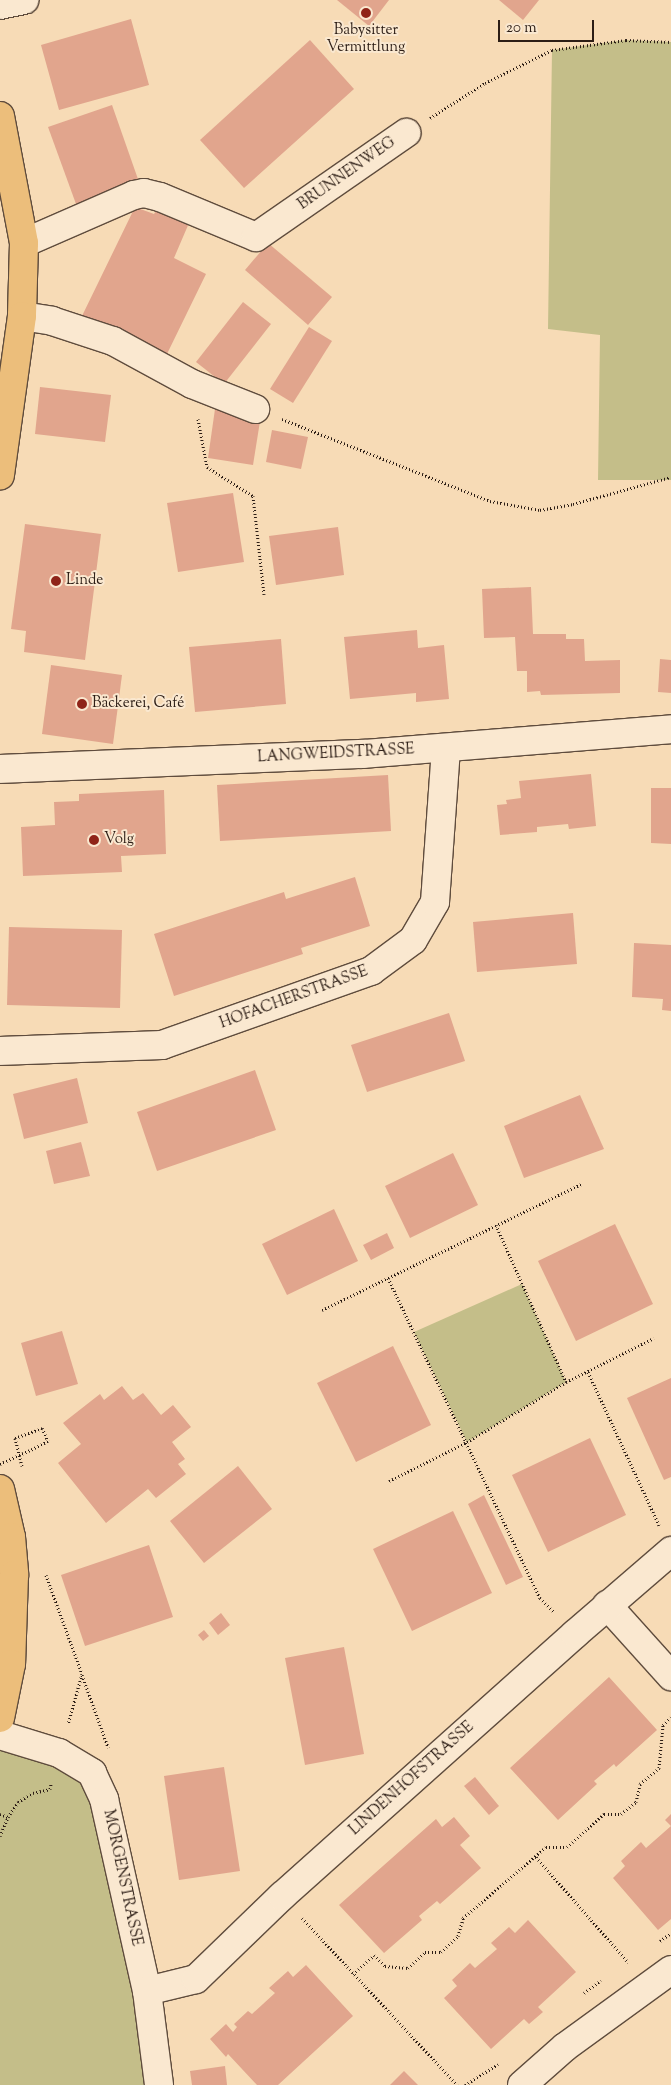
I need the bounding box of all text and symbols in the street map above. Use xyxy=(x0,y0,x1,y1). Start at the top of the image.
marker: Babysitter Vermittlung xyxy=(360,7,372,19)
scale bar xyxy=(501,10,597,42)
text: 20 m xyxy=(506,18,537,39)
place label: Babysitter Vermittlung xyxy=(327,21,405,56)
street label: BRUNNENWEG xyxy=(295,134,399,214)
place label: Linde xyxy=(66,572,103,590)
marker: Linde xyxy=(50,575,62,587)
place label: Bäckerei, Café xyxy=(92,695,184,713)
marker: Bäckerei, Café xyxy=(76,698,88,710)
street label: LANGWEIDSTRASSE xyxy=(257,741,415,767)
place label: Volg xyxy=(104,831,134,849)
marker: Volg xyxy=(88,834,100,846)
street label: HOFACHERSTRASSE xyxy=(218,963,370,1033)
street label: LINDENHOFSTRASSE xyxy=(346,1718,478,1840)
street label: MORGENSTRASSE xyxy=(99,1808,145,1948)

